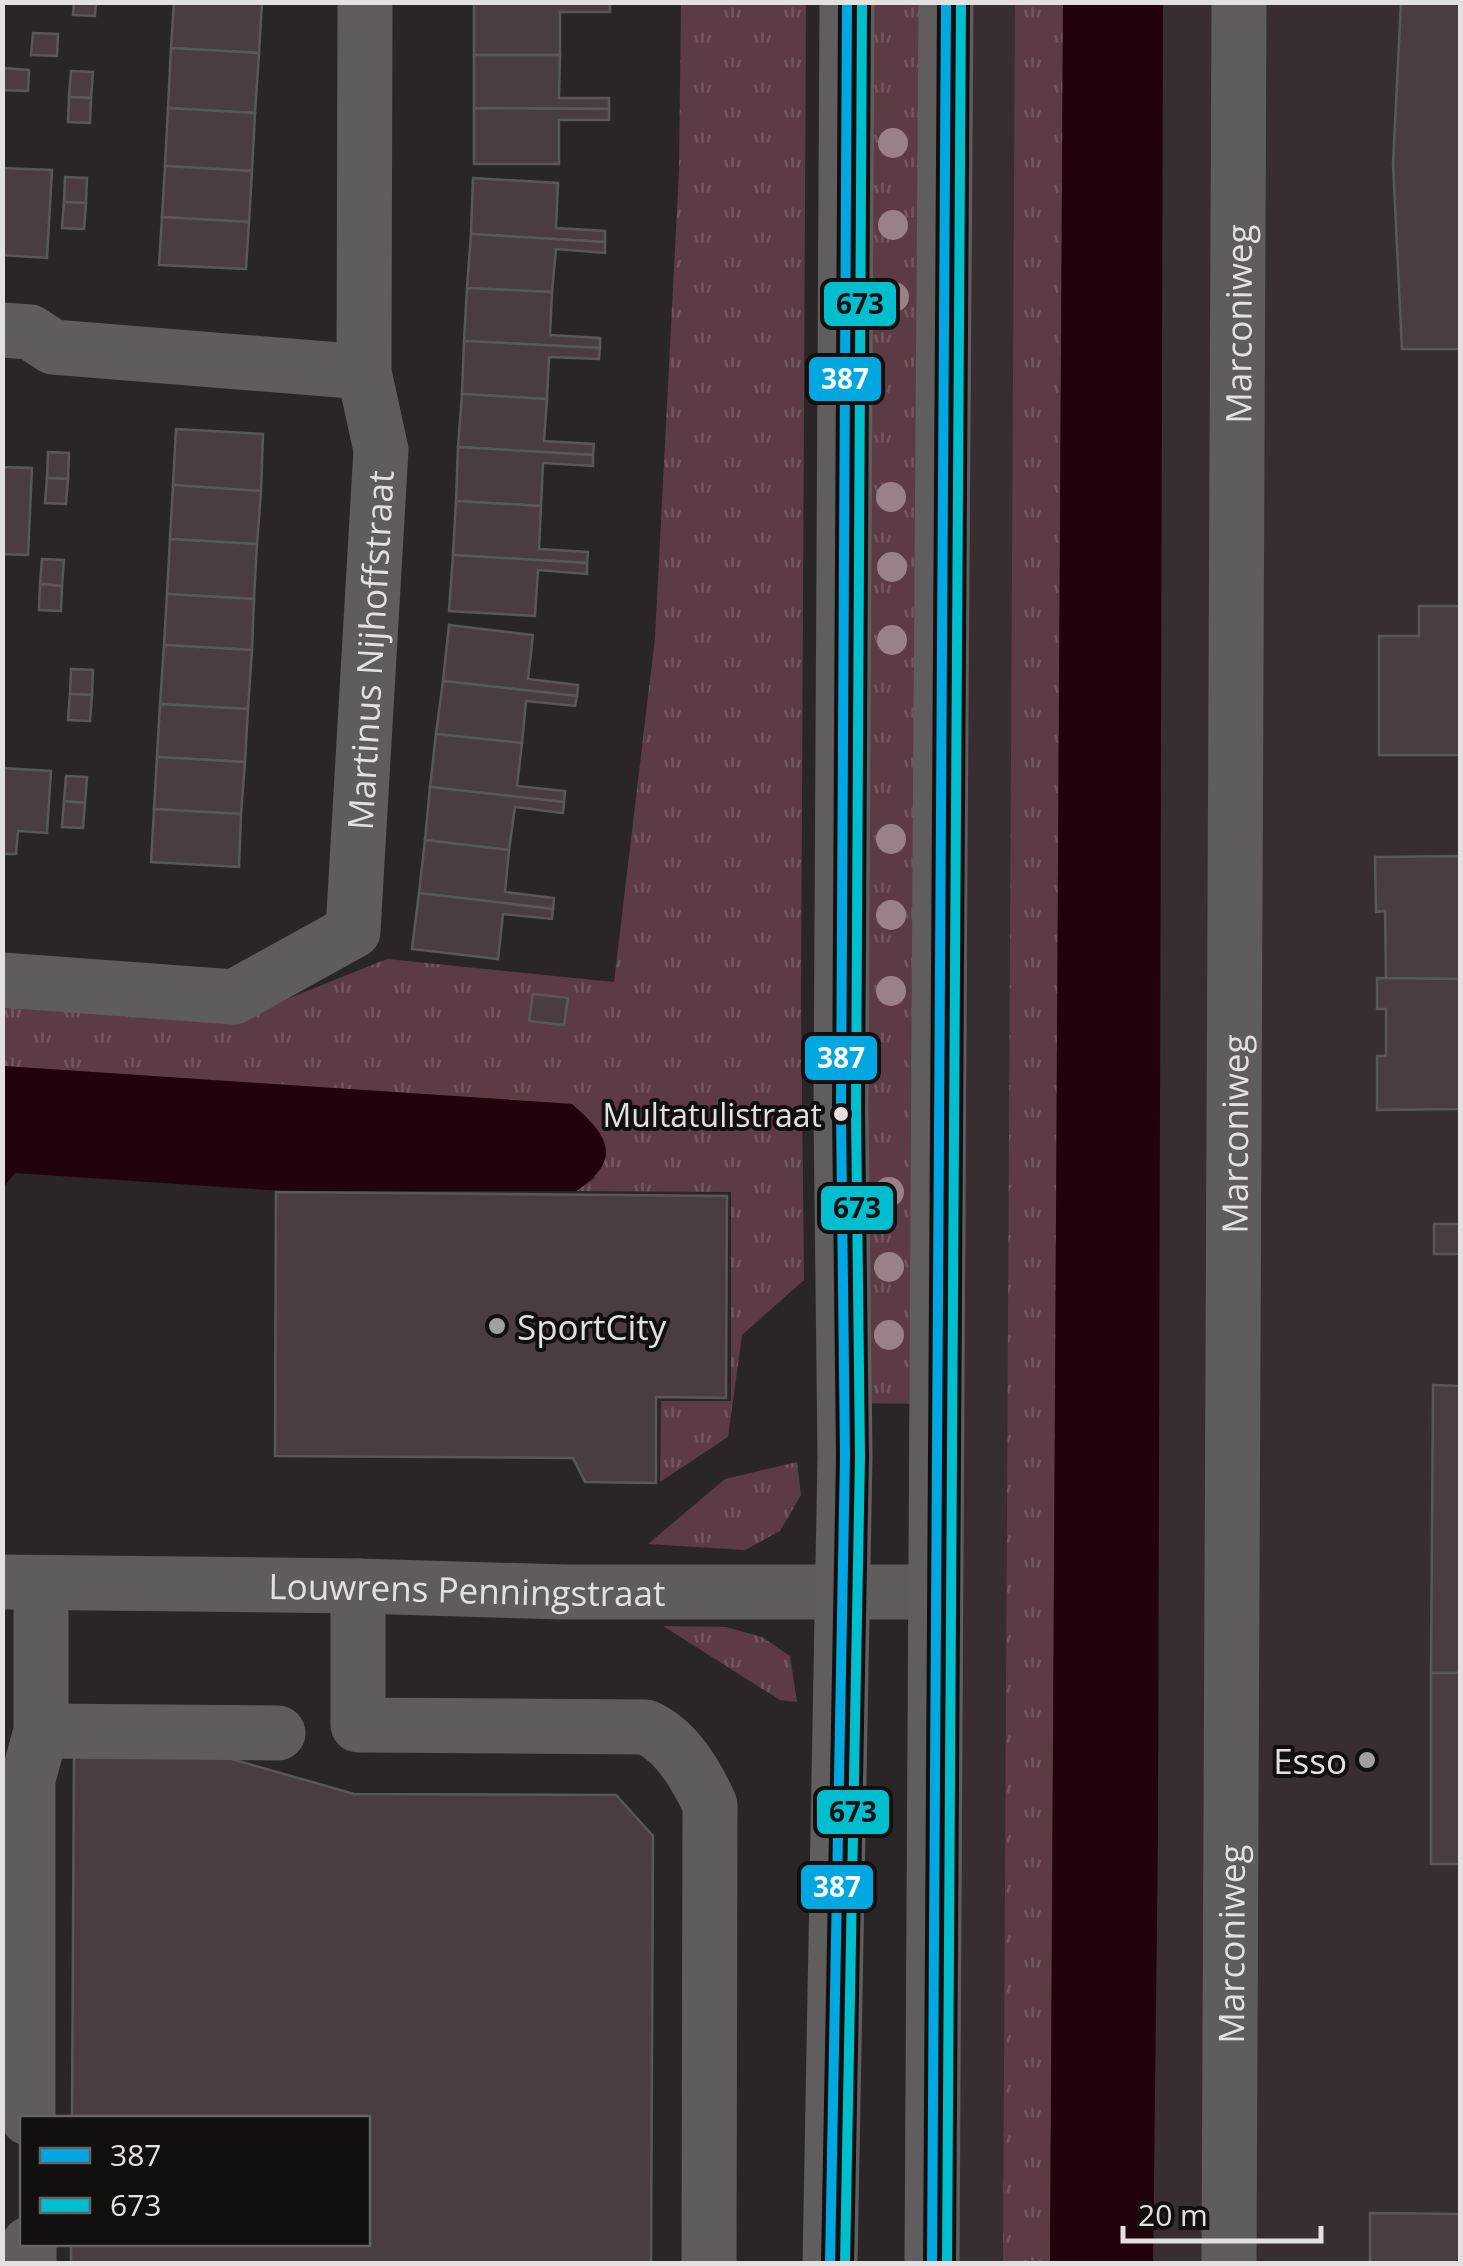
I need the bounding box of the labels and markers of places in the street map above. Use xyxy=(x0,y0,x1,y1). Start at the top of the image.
place label: Multatulistraat xyxy=(602,1093,822,1136)
marker: Multatulistraat xyxy=(831,1104,851,1124)
place label: SportCity xyxy=(517,1303,667,1350)
marker: SportCity xyxy=(486,1315,508,1337)
place label: Esso xyxy=(1273,1737,1347,1784)
marker: Esso xyxy=(1356,1749,1378,1771)

